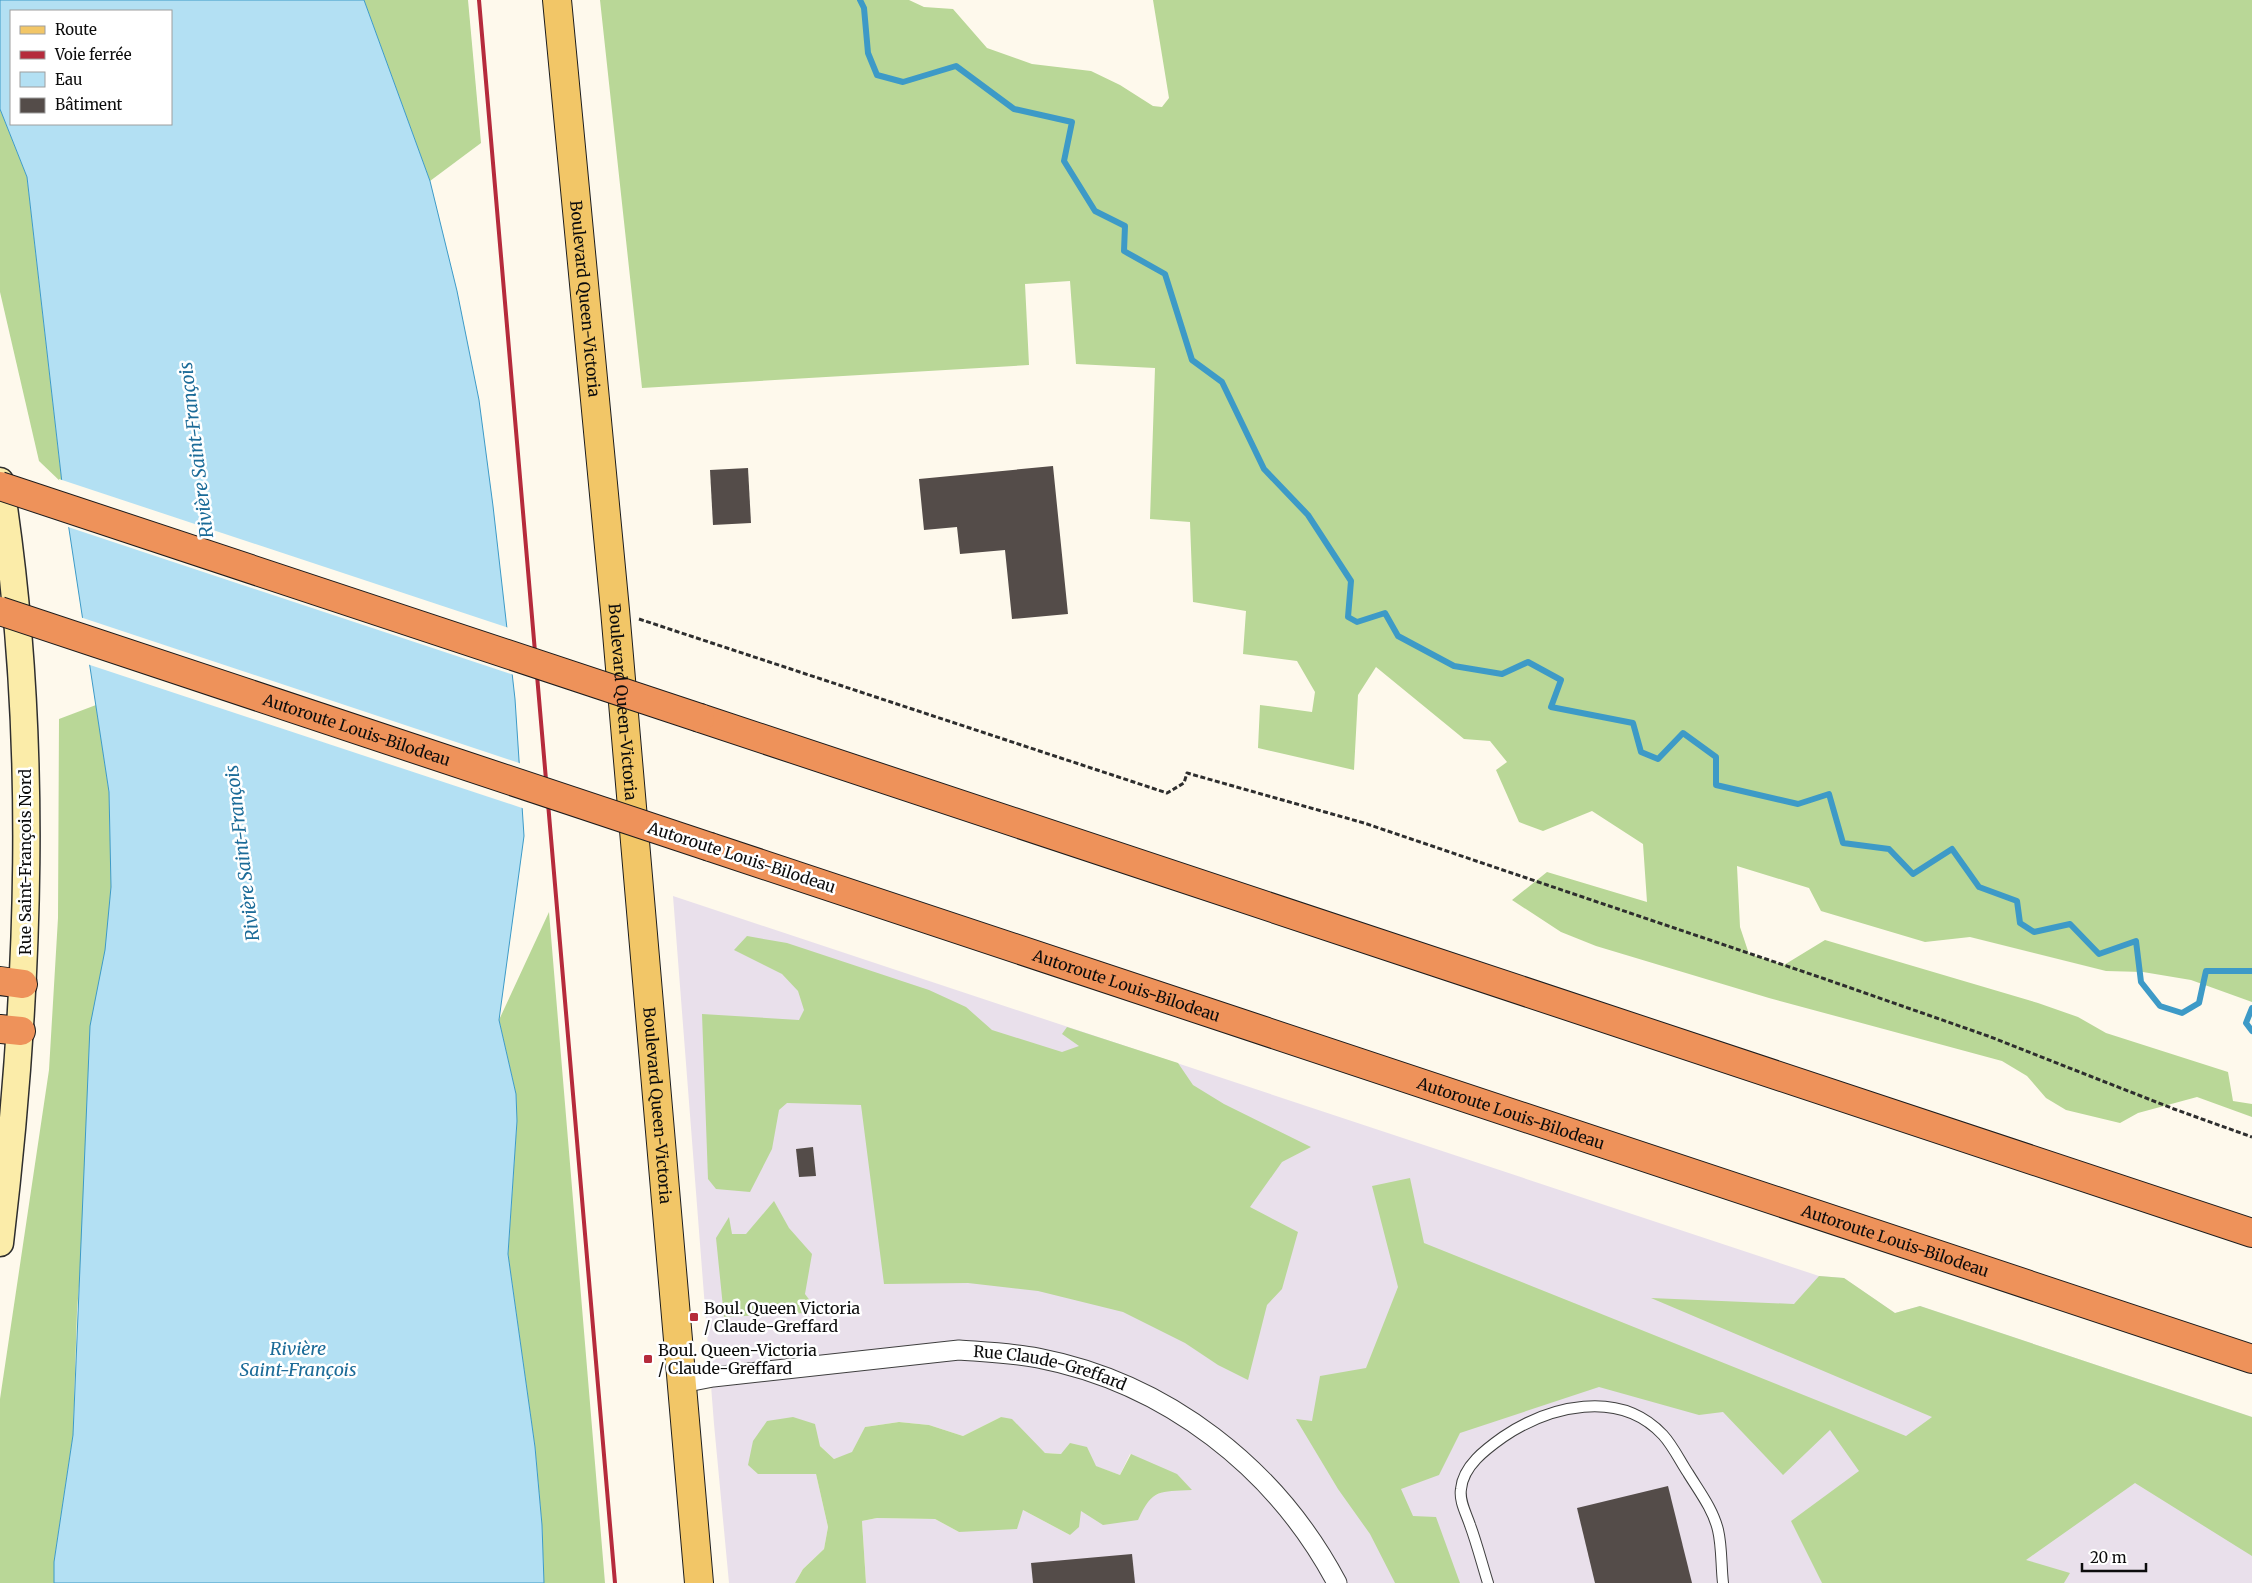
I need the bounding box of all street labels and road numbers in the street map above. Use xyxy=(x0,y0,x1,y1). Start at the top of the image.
street label: Boulevard Queen-Victoria xyxy=(566,199,605,398)
street label: Boulevard Queen-Victoria xyxy=(604,603,641,802)
street label: Autoroute Louis-Bilodeau xyxy=(260,689,453,770)
street label: Rue Saint-François Nord xyxy=(15,768,35,955)
street label: Autoroute Louis-Bilodeau xyxy=(645,817,838,897)
street label: Autoroute Louis-Bilodeau xyxy=(1029,945,1223,1026)
street label: Boulevard Queen-Victoria xyxy=(639,1006,676,1205)
street label: Autoroute Louis-Bilodeau xyxy=(1414,1072,1607,1153)
street label: Autoroute Louis-Bilodeau xyxy=(1798,1200,1992,1281)
street label: Rue Claude-Greffard xyxy=(973,1341,1130,1395)

